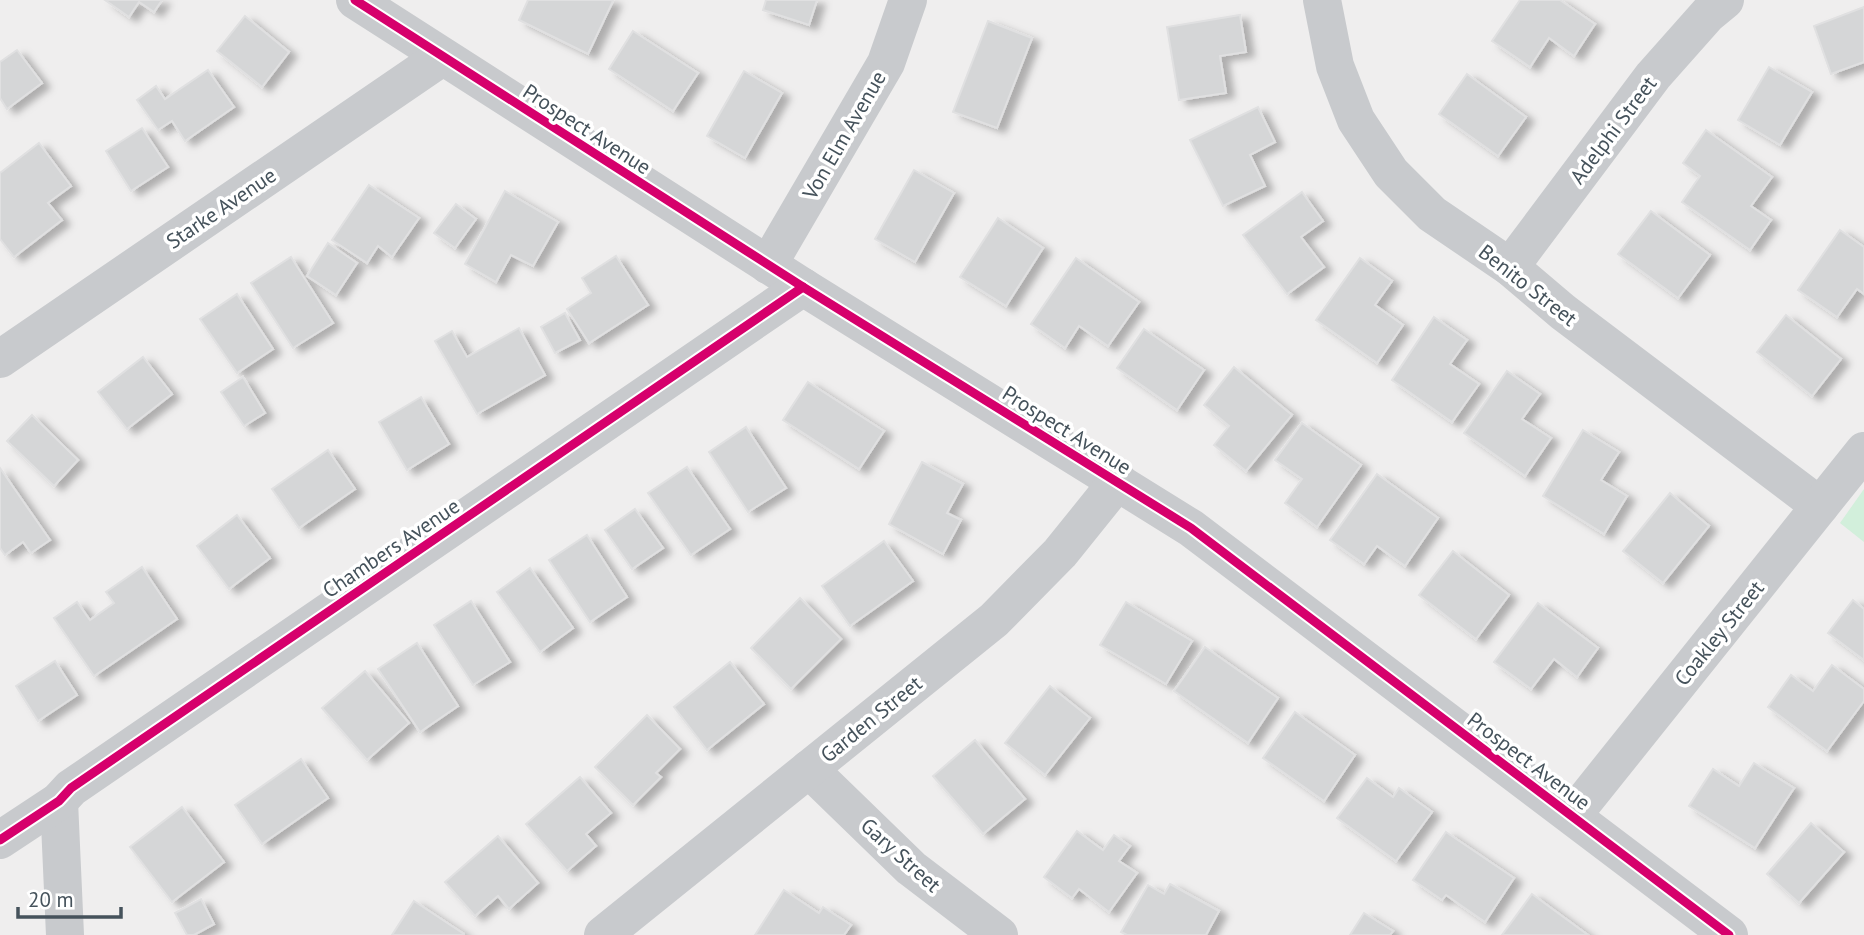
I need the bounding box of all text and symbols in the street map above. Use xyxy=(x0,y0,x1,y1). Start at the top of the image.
street label: Von Elm Avenue xyxy=(796,66,892,205)
street label: Adelphi Street xyxy=(1564,71,1662,189)
street label: Prospect Avenue xyxy=(518,78,656,180)
street label: Starke Avenue xyxy=(161,161,281,255)
street label: Benito Street xyxy=(1473,238,1583,332)
street label: Prospect Avenue xyxy=(997,380,1137,480)
street label: Chambers Avenue xyxy=(317,492,465,604)
street label: Coakley Street xyxy=(1668,575,1770,691)
street label: Garden Street xyxy=(815,670,927,768)
street label: Prospect Avenue xyxy=(1462,706,1596,816)
street label: Gary Street xyxy=(855,812,947,898)
scale bar xyxy=(18,876,121,920)
text: 20 m xyxy=(28,886,74,913)

